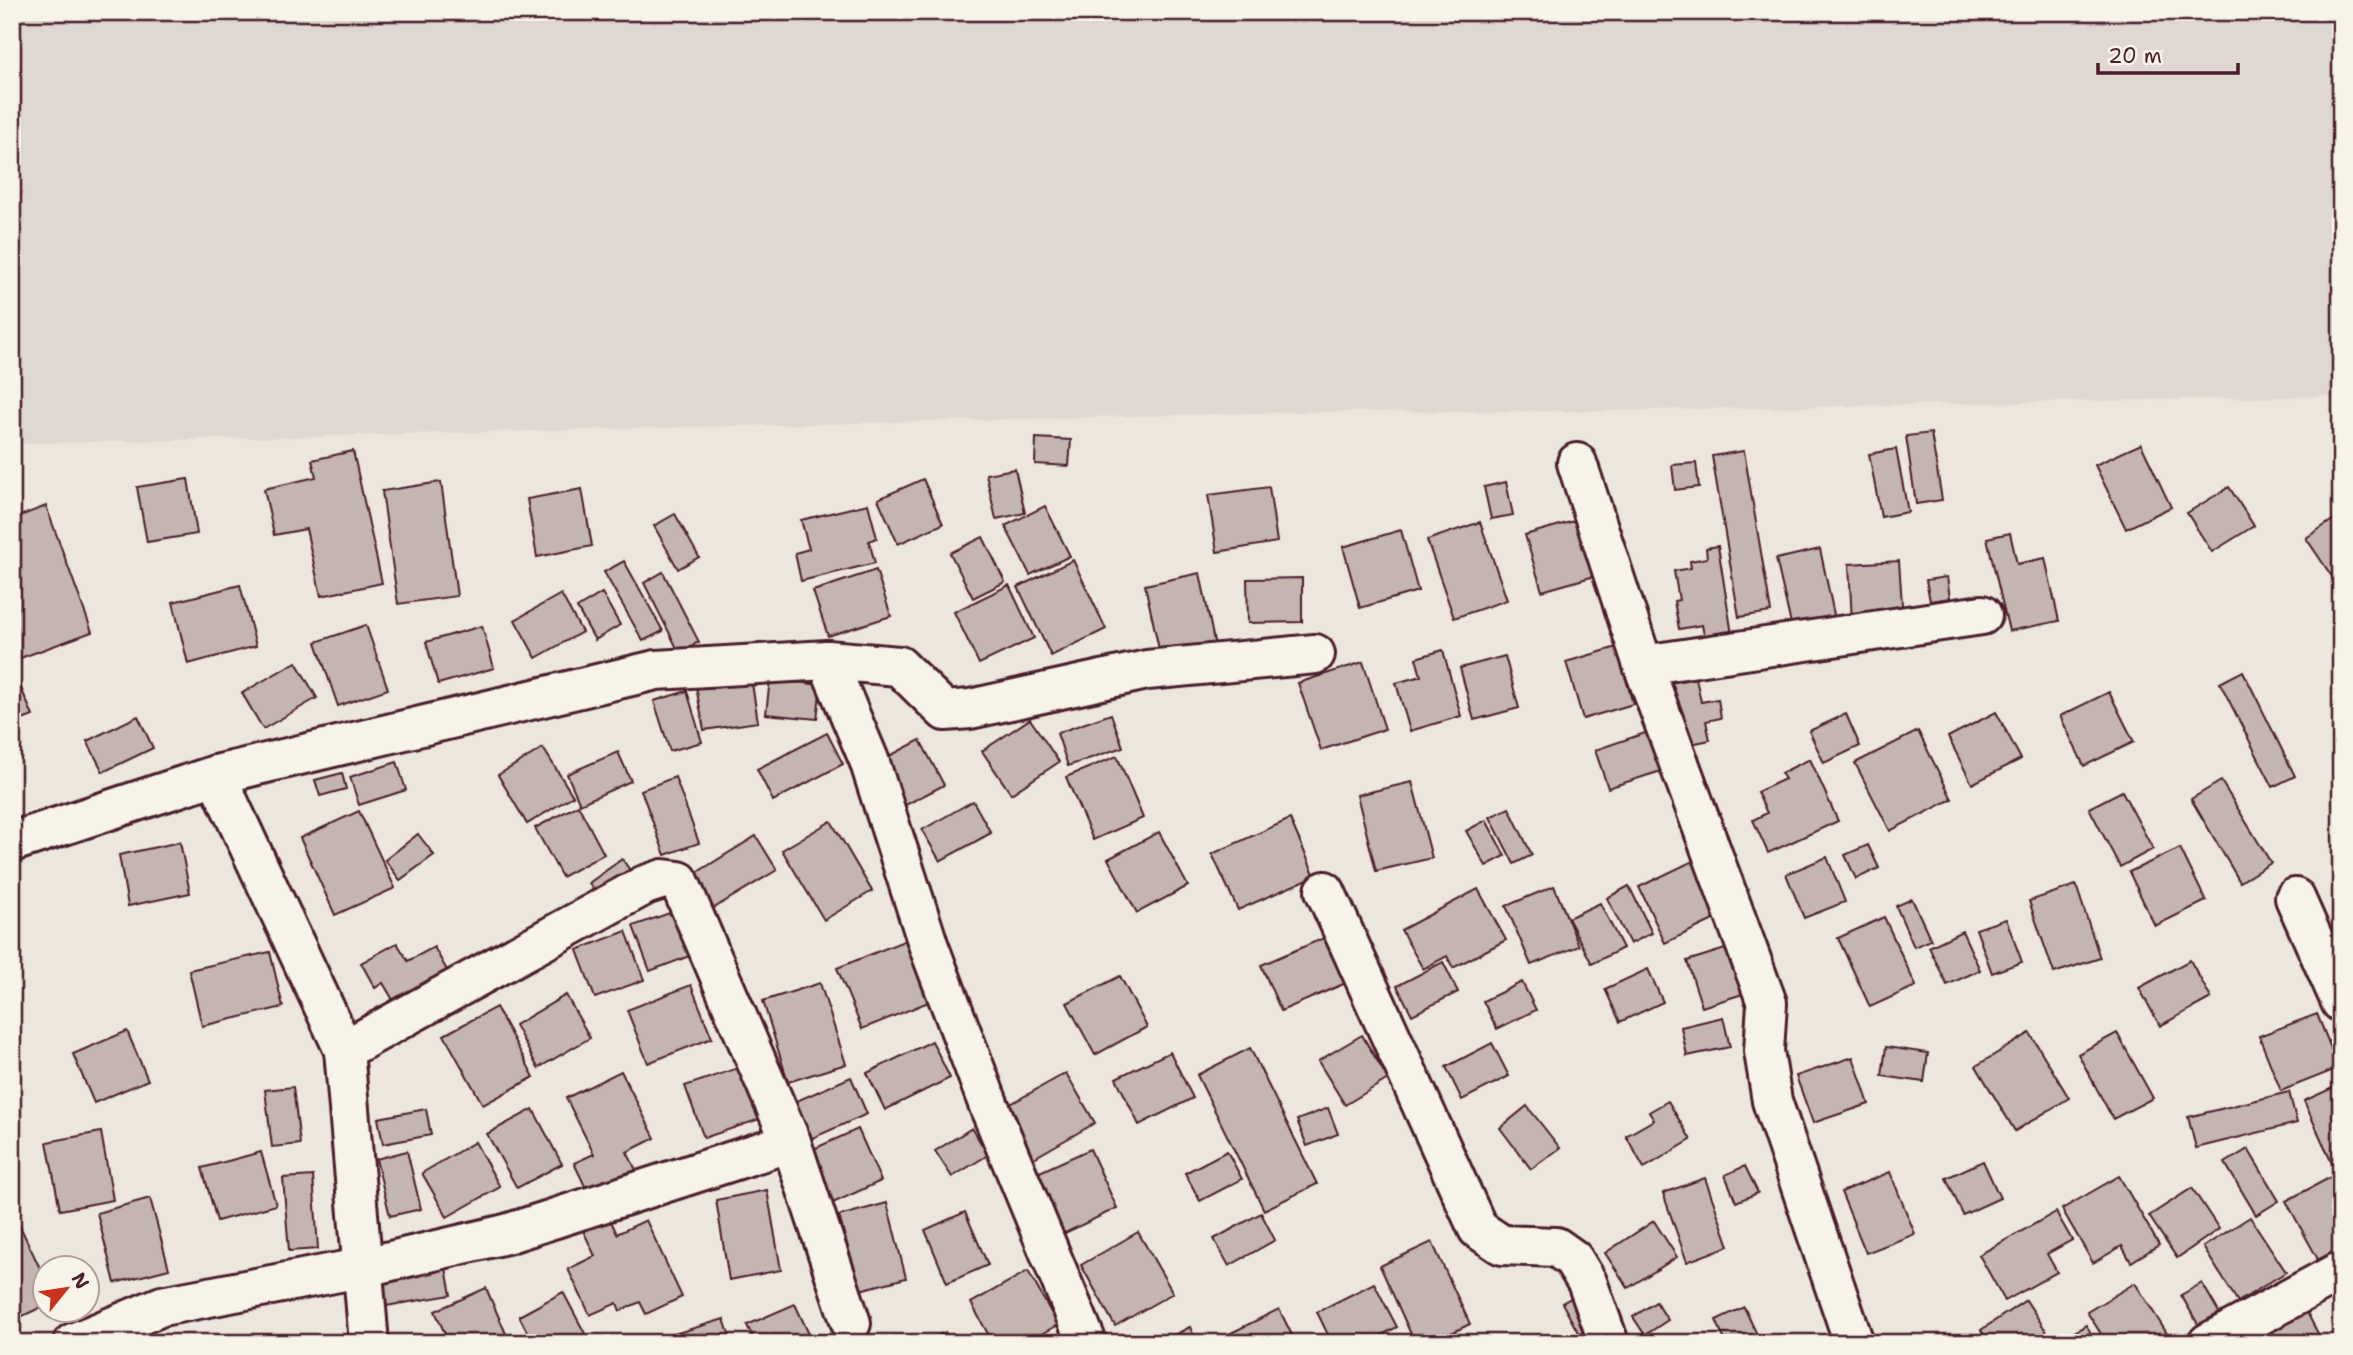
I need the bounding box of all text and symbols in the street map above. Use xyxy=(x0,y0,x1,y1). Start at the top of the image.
scale bar xyxy=(2098,32,2238,76)
text: 20 m xyxy=(2108,42,2162,70)
north arrow xyxy=(32,1254,102,1324)
text: N xyxy=(66,1268,95,1294)

